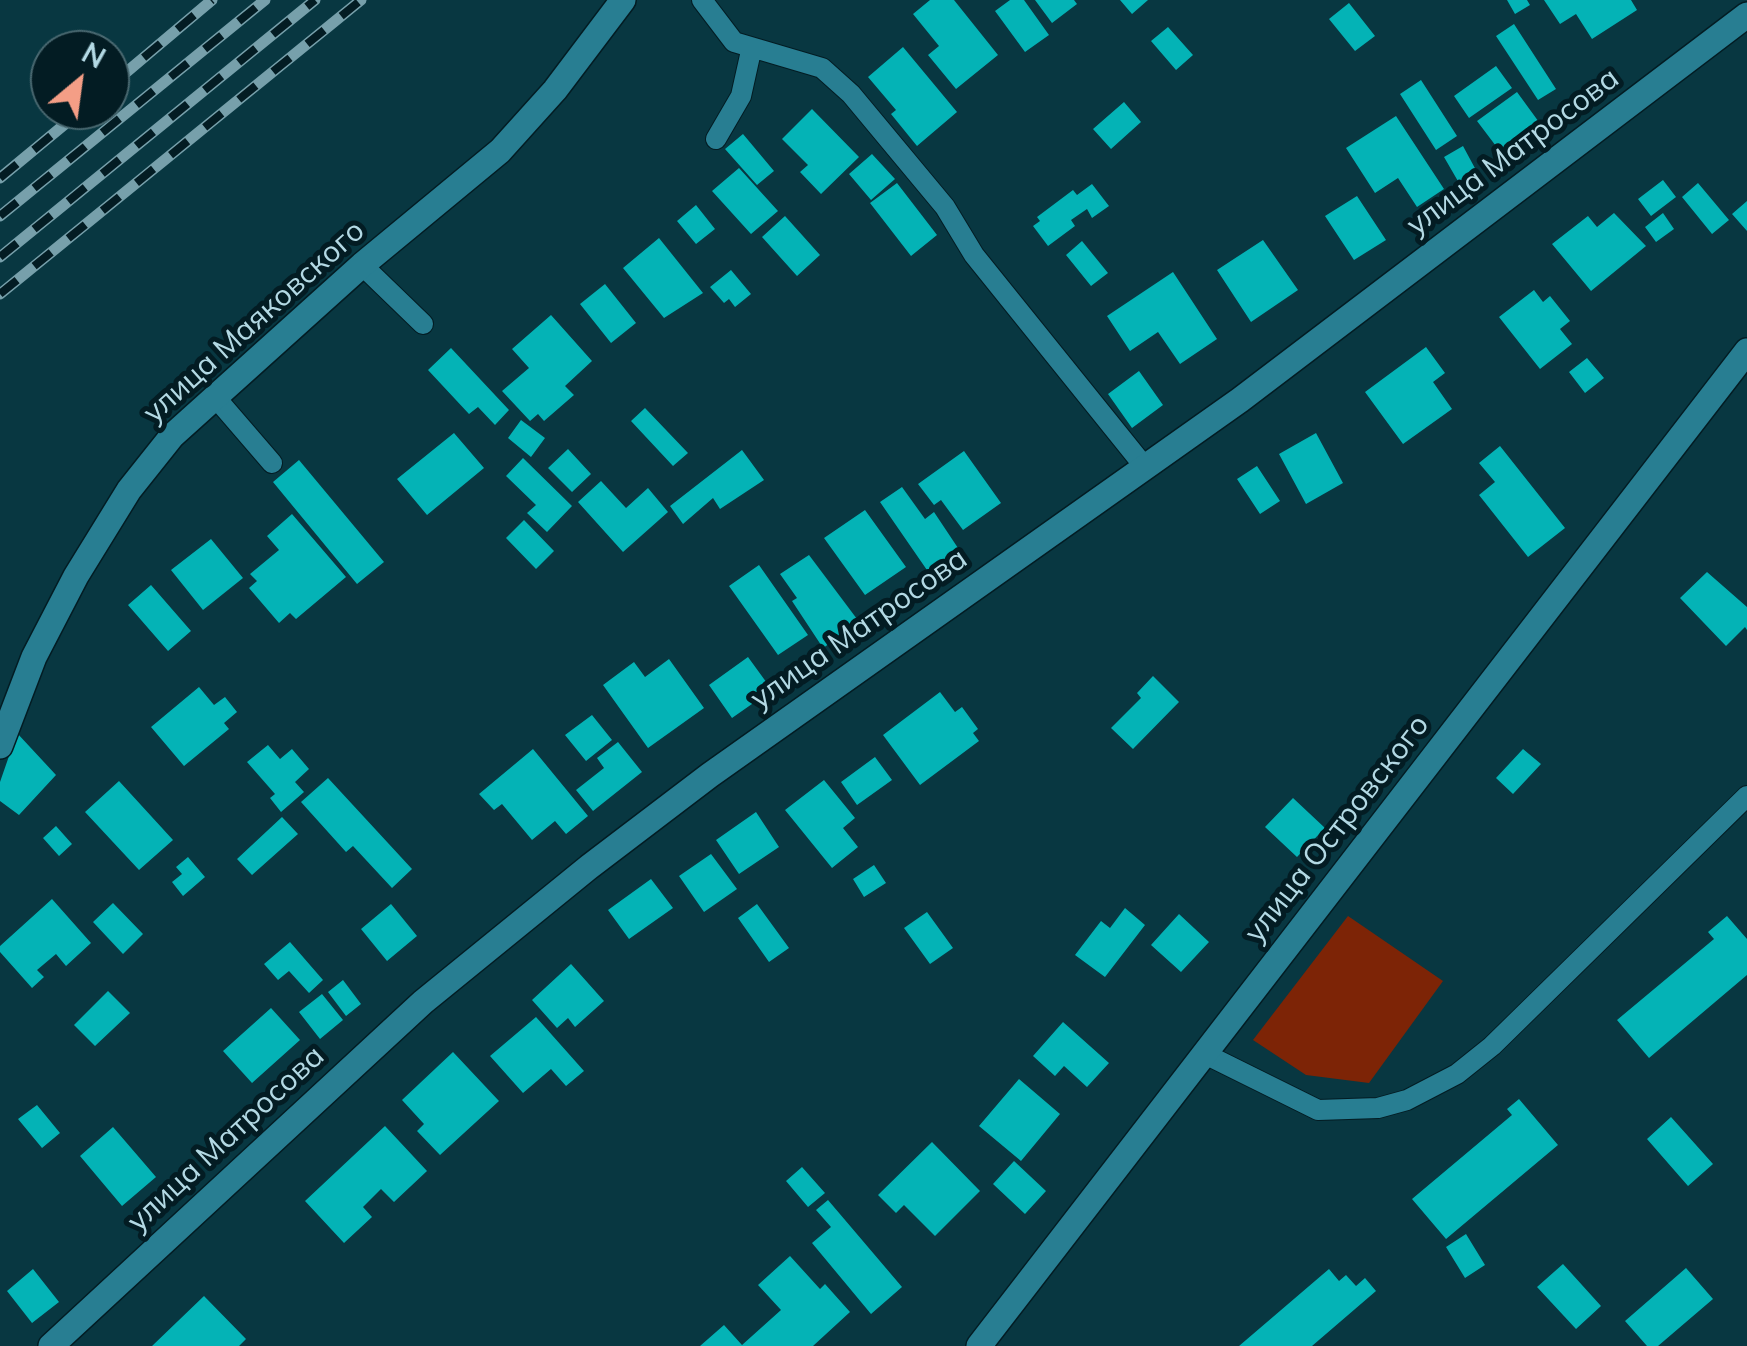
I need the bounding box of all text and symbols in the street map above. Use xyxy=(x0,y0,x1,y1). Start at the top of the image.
north arrow xyxy=(30,30,130,130)
text: N xyxy=(76,35,112,75)
street label: улица Матросова xyxy=(1400,61,1626,243)
street label: улица Маяковского xyxy=(136,213,372,431)
street label: улица Матросова xyxy=(744,541,974,717)
street label: улица Островского xyxy=(1237,708,1437,950)
street label: улица Матросова xyxy=(120,1038,332,1240)

